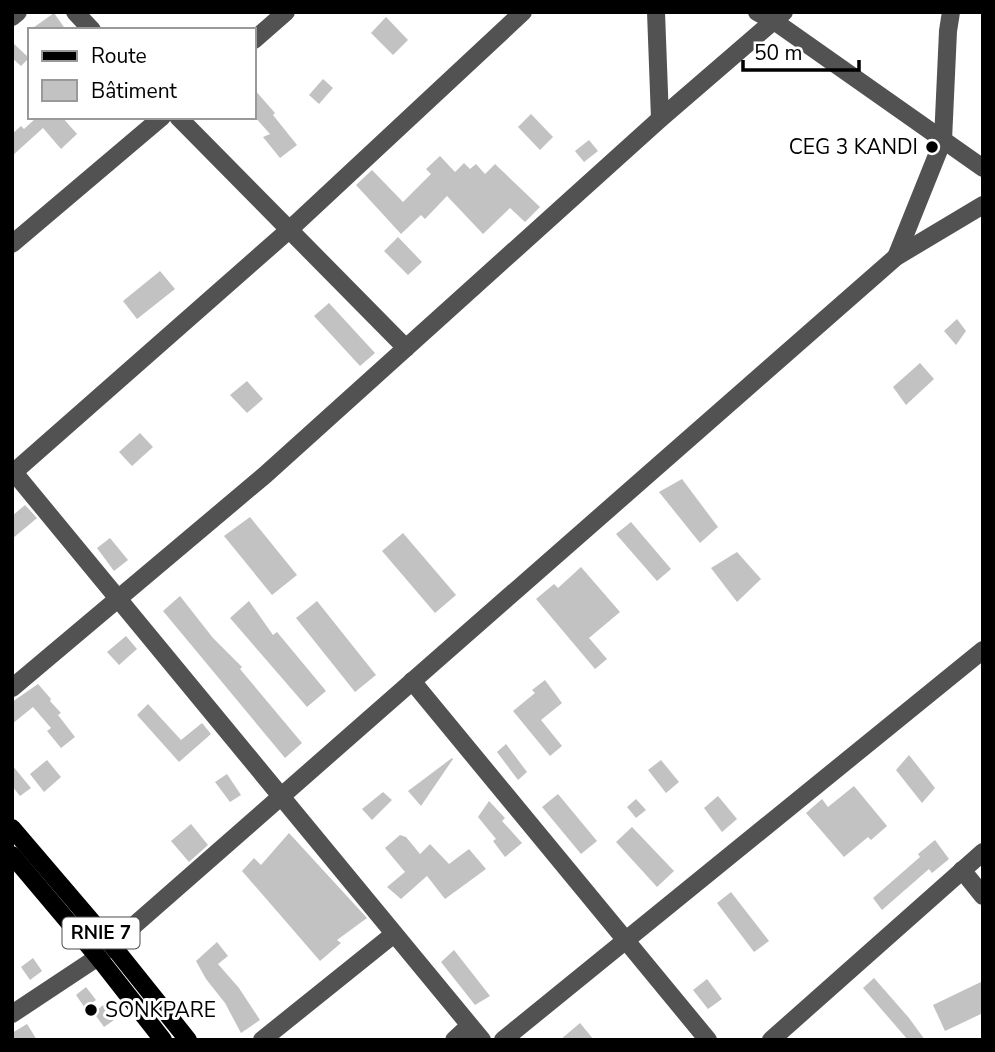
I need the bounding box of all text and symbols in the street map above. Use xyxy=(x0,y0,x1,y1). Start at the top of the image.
legend xyxy=(28,28,256,119)
scale bar xyxy=(743,28,858,72)
text: 50 m xyxy=(754,39,803,67)
text: Route xyxy=(91,42,147,70)
text: Bâtiment xyxy=(91,77,178,105)
place label: CEG 3 KANDI xyxy=(789,133,918,161)
marker: CEG 3 KANDI xyxy=(924,139,940,155)
road number: RNIE 7 xyxy=(62,917,140,948)
place label: SONKPARE xyxy=(105,996,216,1024)
marker: SONKPARE xyxy=(83,1002,99,1018)

